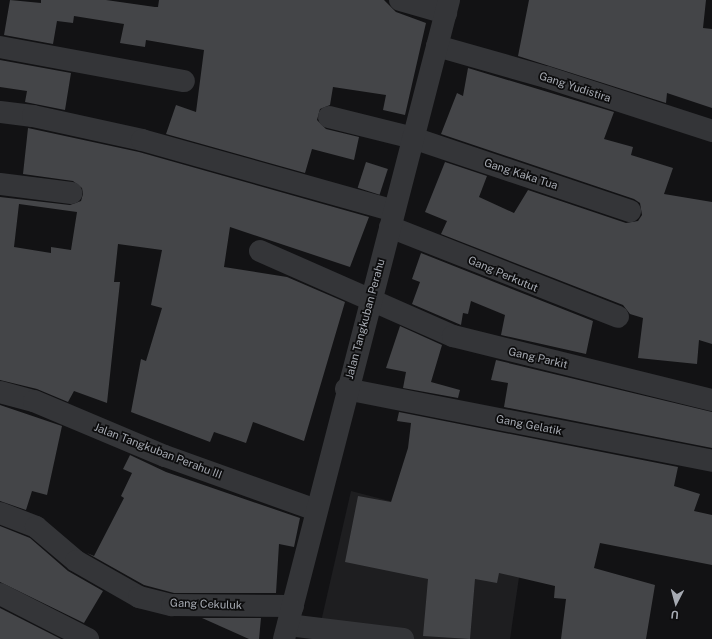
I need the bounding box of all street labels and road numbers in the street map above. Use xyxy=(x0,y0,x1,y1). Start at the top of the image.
street label: Gang Yudistira xyxy=(537,69,613,105)
street label: Gang Kaka Tua xyxy=(483,156,559,192)
street label: Gang Perkutut xyxy=(466,253,540,295)
street label: Jalan Tangkuban Perahu xyxy=(343,257,387,381)
street label: Gang Parkit xyxy=(507,345,569,371)
street label: Gang Gelatik xyxy=(495,412,563,438)
street label: Jalan Tangkuban Perahu III xyxy=(92,420,224,482)
street label: Gang Cekuluk xyxy=(170,596,242,612)

